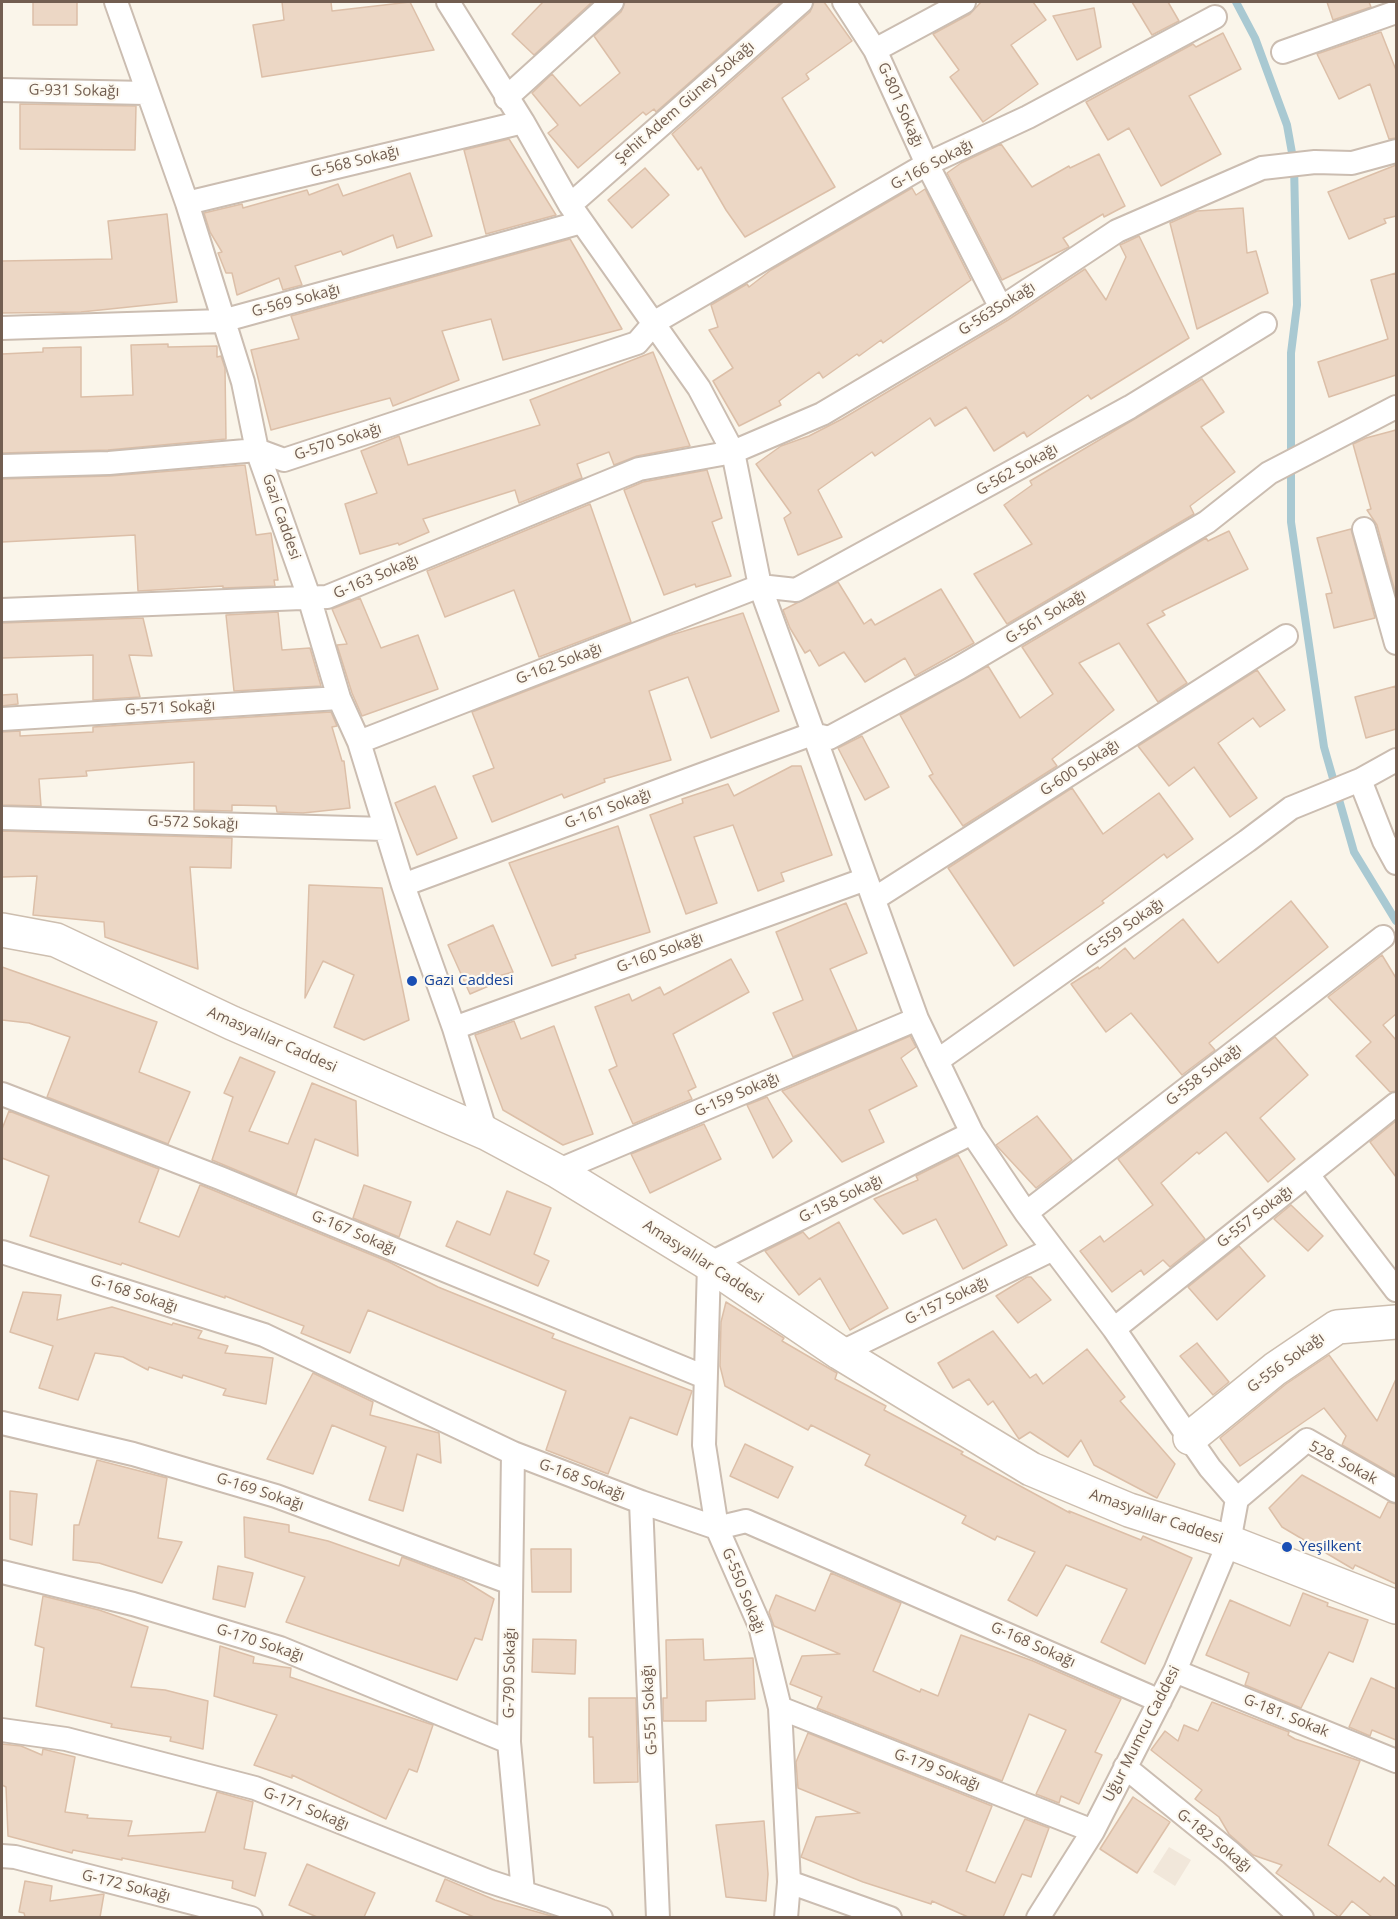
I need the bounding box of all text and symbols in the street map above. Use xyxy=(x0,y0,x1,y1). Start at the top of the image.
street label: Şehit Adem Güney Sokağı xyxy=(612,38,758,168)
street label: G-801 Sokağı xyxy=(873,60,927,150)
street label: G-931 Sokağı xyxy=(28,81,120,101)
street label: G-166 Sokağı xyxy=(888,136,976,194)
street label: G-568 Sokağı xyxy=(309,142,401,182)
street label: G-563Sokağı xyxy=(955,278,1039,340)
street label: G-569 Sokağı xyxy=(250,281,342,321)
street label: G-570 Sokağı xyxy=(292,419,384,465)
street label: G-562 Sokağı xyxy=(973,440,1061,500)
street label: Gazi Caddesi xyxy=(258,472,304,562)
street label: G-163 Sokağı xyxy=(331,551,421,603)
street label: G-561 Sokağı xyxy=(1002,586,1090,648)
street label: G-162 Sokağı xyxy=(513,639,605,689)
street label: G-571 Sokağı xyxy=(124,697,216,719)
street label: G-600 Sokağı xyxy=(1037,736,1123,800)
street label: G-161 Sokağı xyxy=(562,785,654,833)
street label: G-572 Sokağı xyxy=(147,812,239,834)
street label: G-559 Sokağı xyxy=(1083,895,1167,961)
street label: G-160 Sokağı xyxy=(614,929,706,977)
place label: Gazi Caddesi xyxy=(424,972,513,990)
marker: Gazi Caddesi xyxy=(405,974,419,988)
street label: Amasyalılar Caddesi xyxy=(204,1003,340,1077)
street label: G-558 Sokağı xyxy=(1163,1040,1245,1110)
street label: G-159 Sokağı xyxy=(692,1069,782,1121)
street label: G-158 Sokağı xyxy=(796,1171,886,1227)
street label: G-557 Sokağı xyxy=(1214,1182,1296,1252)
street label: G-167 Sokağı xyxy=(309,1207,399,1259)
street label: Amasyalılar Caddesi xyxy=(639,1216,767,1308)
street label: G-168 Sokağı xyxy=(88,1271,180,1317)
street label: G-157 Sokağı xyxy=(902,1273,992,1329)
street label: G-556 Sokağı xyxy=(1244,1329,1328,1397)
street label: 528. Sokak xyxy=(1306,1437,1380,1489)
street label: G-168 Sokağı xyxy=(536,1455,628,1505)
street label: G-169 Sokağı xyxy=(214,1469,306,1515)
street label: Amasyalılar Caddesi xyxy=(1087,1486,1225,1548)
place label: Yeşilkent xyxy=(1299,1538,1361,1556)
marker: Yeşilkent xyxy=(1280,1540,1294,1554)
street label: G-550 Sokağı xyxy=(718,1546,768,1636)
street label: G-168 Sokağı xyxy=(988,1618,1078,1672)
street label: G-170 Sokağı xyxy=(214,1620,306,1666)
street label: G-790 Sokağı xyxy=(500,1627,520,1719)
street label: Uğur Mumcu Caddesi xyxy=(1100,1663,1184,1805)
street label: G-551 Sokağı xyxy=(639,1664,661,1756)
street label: G-181. Sokak xyxy=(1241,1691,1331,1741)
street label: G-179 Sokağı xyxy=(891,1745,983,1795)
street label: G-171 Sokağı xyxy=(261,1784,351,1834)
street label: G-182 Sokağı xyxy=(1173,1805,1255,1877)
street label: G-172 Sokağı xyxy=(80,1866,172,1906)

